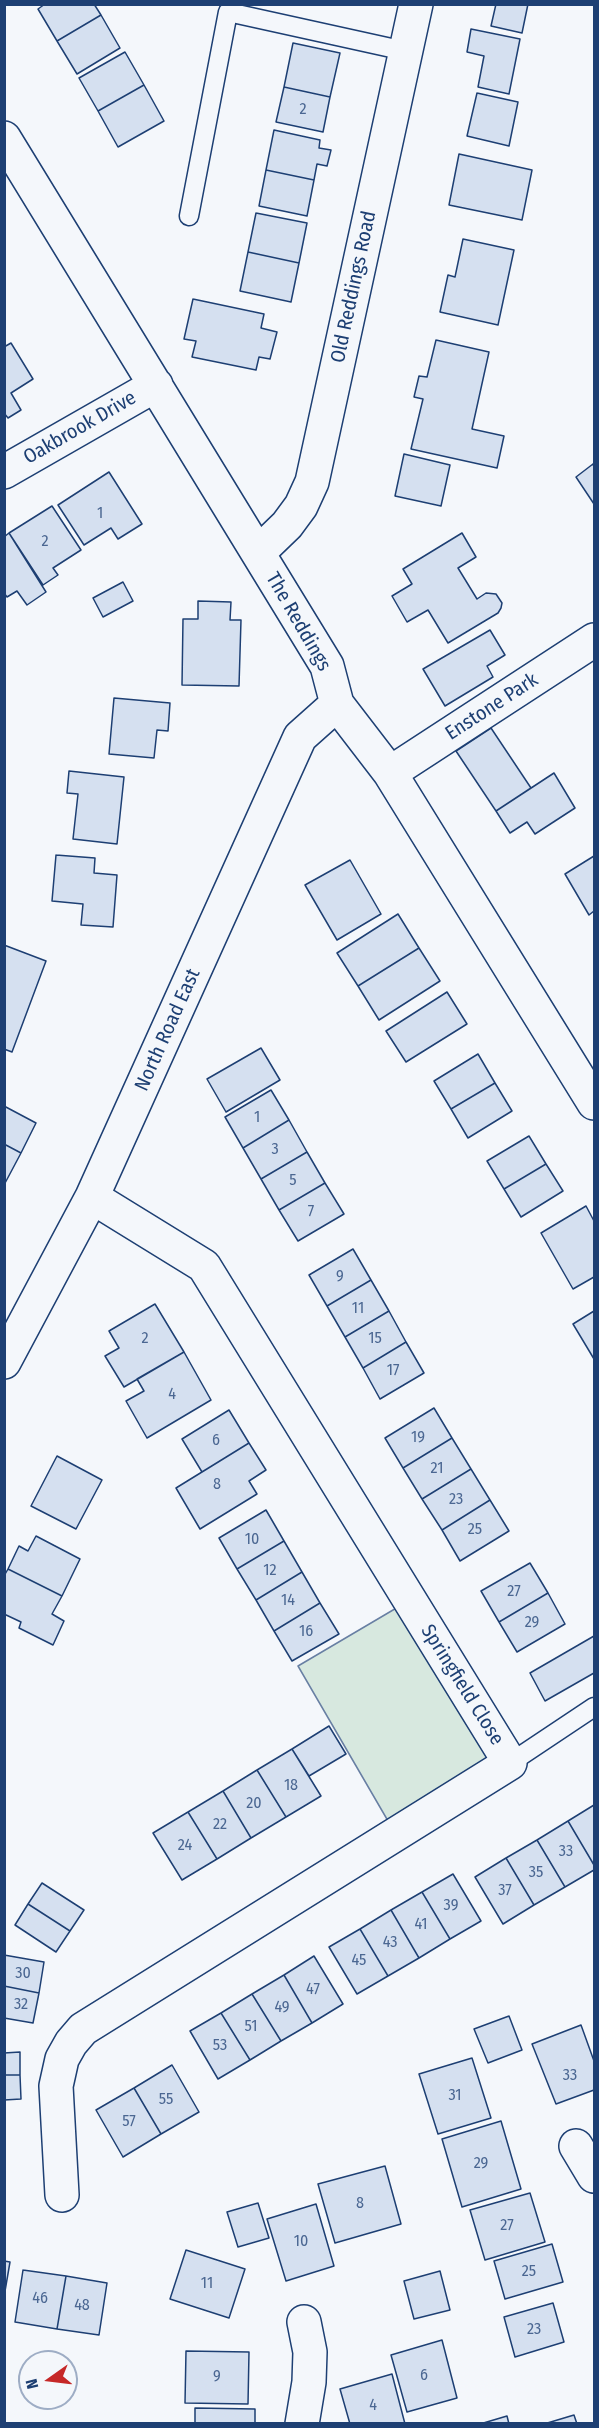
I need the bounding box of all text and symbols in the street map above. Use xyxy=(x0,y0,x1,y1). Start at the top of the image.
house number: 2 xyxy=(299,100,307,120)
street label: Old Reddings Road xyxy=(326,209,382,365)
street label: Oakbrook Drive xyxy=(19,386,141,470)
house number: 1 xyxy=(97,504,103,524)
house number: 2 xyxy=(41,532,49,552)
street label: The Reddings xyxy=(260,569,336,675)
street label: Enstone Park xyxy=(441,668,543,746)
street label: North Road East xyxy=(130,965,206,1095)
house number: 1 xyxy=(254,1108,260,1128)
house number: 3 xyxy=(271,1140,279,1160)
house number: 5 xyxy=(289,1171,297,1191)
house number: 7 xyxy=(308,1202,314,1222)
house number: 9 xyxy=(336,1267,344,1287)
house number: 11 xyxy=(352,1299,364,1319)
house number: 2 xyxy=(141,1329,149,1349)
house number: 15 xyxy=(368,1329,382,1349)
house number: 17 xyxy=(387,1361,399,1381)
house number: 4 xyxy=(168,1385,176,1405)
house number: 19 xyxy=(411,1428,425,1448)
house number: 6 xyxy=(212,1431,220,1451)
house number: 21 xyxy=(431,1459,443,1479)
house number: 8 xyxy=(213,1475,221,1495)
house number: 23 xyxy=(449,1490,463,1510)
house number: 25 xyxy=(468,1520,482,1540)
house number: 10 xyxy=(245,1530,259,1550)
house number: 12 xyxy=(263,1561,277,1581)
house number: 27 xyxy=(507,1582,521,1602)
house number: 14 xyxy=(281,1591,295,1611)
house number: 29 xyxy=(525,1613,539,1633)
street label: Springfield Close xyxy=(415,1620,509,1750)
house number: 16 xyxy=(299,1622,313,1642)
house number: 18 xyxy=(284,1776,298,1796)
house number: 20 xyxy=(246,1794,262,1814)
house number: 22 xyxy=(213,1815,227,1835)
house number: 24 xyxy=(178,1836,192,1856)
house number: 33 xyxy=(559,1842,573,1862)
house number: 35 xyxy=(529,1863,543,1883)
house number: 37 xyxy=(498,1881,512,1901)
house number: 39 xyxy=(444,1896,458,1916)
house number: 41 xyxy=(414,1915,428,1935)
house number: 43 xyxy=(383,1933,397,1953)
house number: 45 xyxy=(352,1951,366,1971)
house number: 30 xyxy=(15,1964,31,1984)
house number: 47 xyxy=(306,1980,320,2000)
house number: 32 xyxy=(14,1995,28,2015)
house number: 49 xyxy=(274,1998,290,2018)
house number: 51 xyxy=(245,2017,257,2037)
house number: 53 xyxy=(213,2036,227,2056)
house number: 33 xyxy=(563,2066,577,2086)
house number: 31 xyxy=(448,2086,462,2106)
house number: 55 xyxy=(159,2090,173,2110)
house number: 57 xyxy=(122,2112,136,2132)
house number: 29 xyxy=(474,2154,488,2174)
house number: 8 xyxy=(356,2194,364,2214)
house number: 27 xyxy=(500,2216,514,2236)
house number: 10 xyxy=(294,2232,308,2252)
house number: 25 xyxy=(522,2262,536,2282)
house number: 11 xyxy=(201,2274,213,2294)
house number: 46 xyxy=(32,2289,48,2309)
house number: 48 xyxy=(74,2296,90,2316)
house number: 23 xyxy=(527,2320,541,2340)
north arrow xyxy=(18,2350,78,2410)
house number: 6 xyxy=(420,2366,428,2386)
house number: 9 xyxy=(213,2367,221,2387)
text: N xyxy=(22,2377,42,2391)
house number: 4 xyxy=(369,2396,377,2416)

